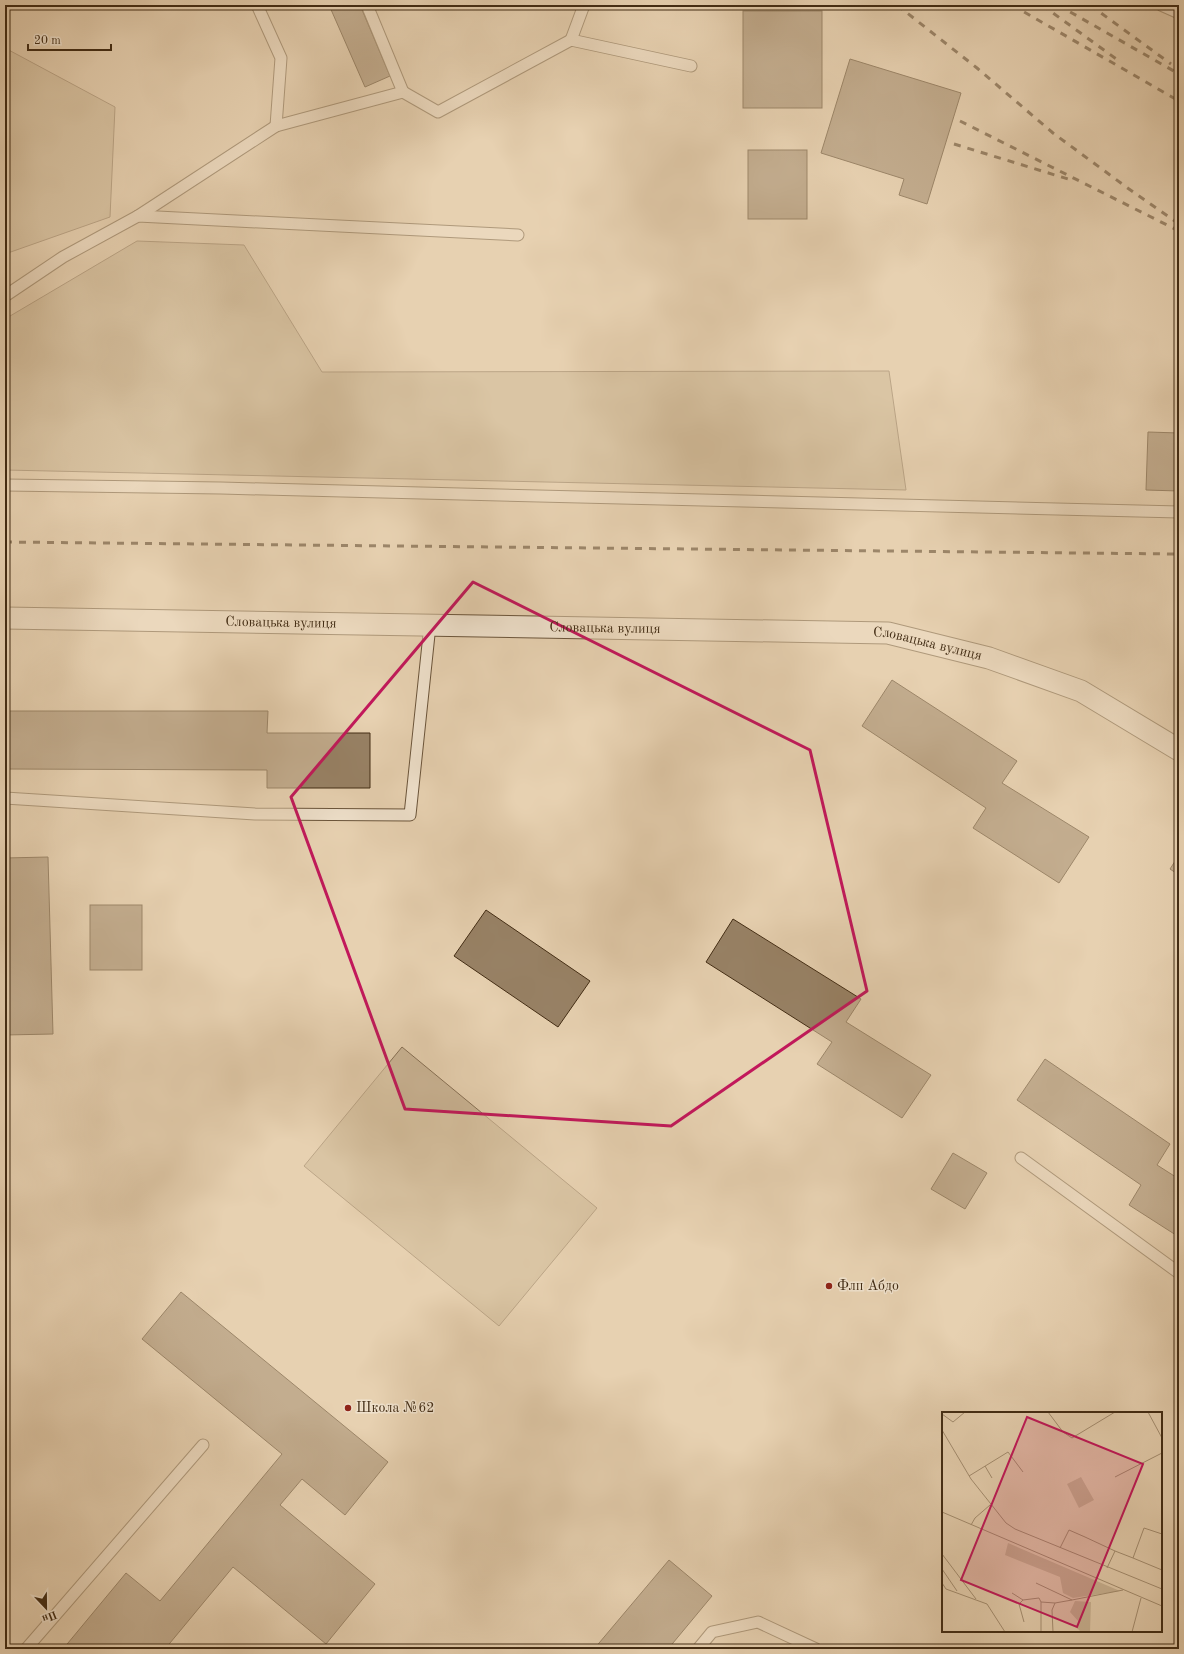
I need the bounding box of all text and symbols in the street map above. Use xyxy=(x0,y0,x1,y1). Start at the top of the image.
scale bar xyxy=(28,26,111,52)
text: 20 m xyxy=(34,35,61,47)
street label: Словацька вулиця xyxy=(225,615,337,631)
street label: Словацька вулиця xyxy=(549,620,661,636)
street label: Словацька вулиця xyxy=(873,626,983,663)
place label: Флп Абдо xyxy=(837,1279,899,1293)
marker: Флп Абдо xyxy=(824,1281,834,1291)
place label: Школа №62 xyxy=(356,1401,434,1415)
marker: Школа №62 xyxy=(343,1403,353,1413)
inset map xyxy=(942,1412,1162,1632)
north arrow xyxy=(26,1588,66,1628)
text: Пн xyxy=(40,1608,58,1624)

